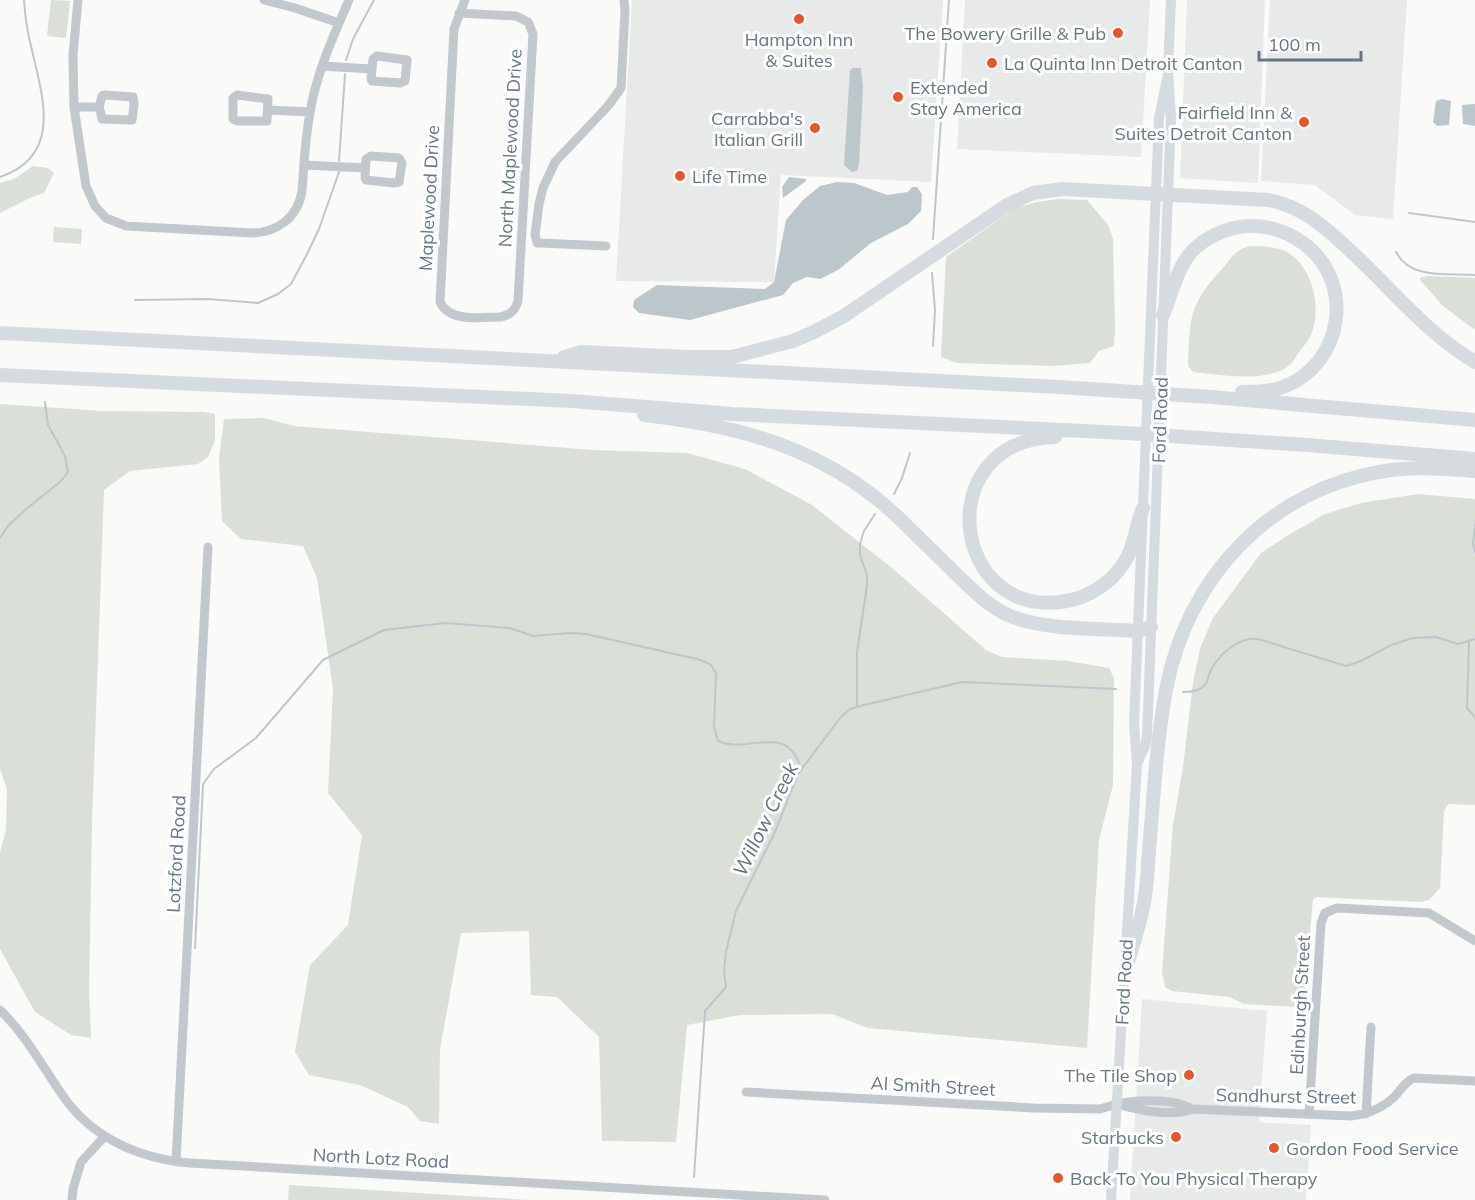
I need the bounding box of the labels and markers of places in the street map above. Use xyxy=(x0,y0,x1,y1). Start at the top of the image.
marker: Hampton Inn & Suites xyxy=(792,12,806,26)
place label: The Bowery Grille & Pub xyxy=(904,22,1106,45)
marker: The Bowery Grille & Pub xyxy=(1111,26,1125,40)
place label: Hampton Inn & Suites xyxy=(745,28,853,72)
place label: La Quinta Inn Detroit Canton xyxy=(1004,52,1243,75)
marker: La Quinta Inn Detroit Canton xyxy=(985,56,999,70)
place label: Extended Stay America xyxy=(910,76,1022,120)
marker: Extended Stay America xyxy=(891,90,905,104)
place label: Fairfield Inn & Suites Detroit Canton xyxy=(1115,101,1293,145)
place label: Carrabba's Italian Grill xyxy=(711,107,803,151)
marker: Fairfield Inn & Suites Detroit Canton xyxy=(1297,115,1311,129)
marker: Carrabba's Italian Grill xyxy=(808,121,822,135)
place label: Life Time xyxy=(692,165,767,188)
marker: Life Time xyxy=(673,169,687,183)
place label: The Tile Shop xyxy=(1064,1064,1177,1087)
marker: The Tile Shop xyxy=(1182,1068,1196,1082)
place label: Starbucks xyxy=(1081,1126,1164,1149)
marker: Starbucks xyxy=(1169,1130,1183,1144)
place label: Gordon Food Service xyxy=(1286,1137,1458,1160)
marker: Gordon Food Service xyxy=(1267,1141,1281,1155)
place label: Back To You Physical Therapy xyxy=(1070,1167,1318,1190)
marker: Back To You Physical Therapy xyxy=(1051,1171,1065,1185)

